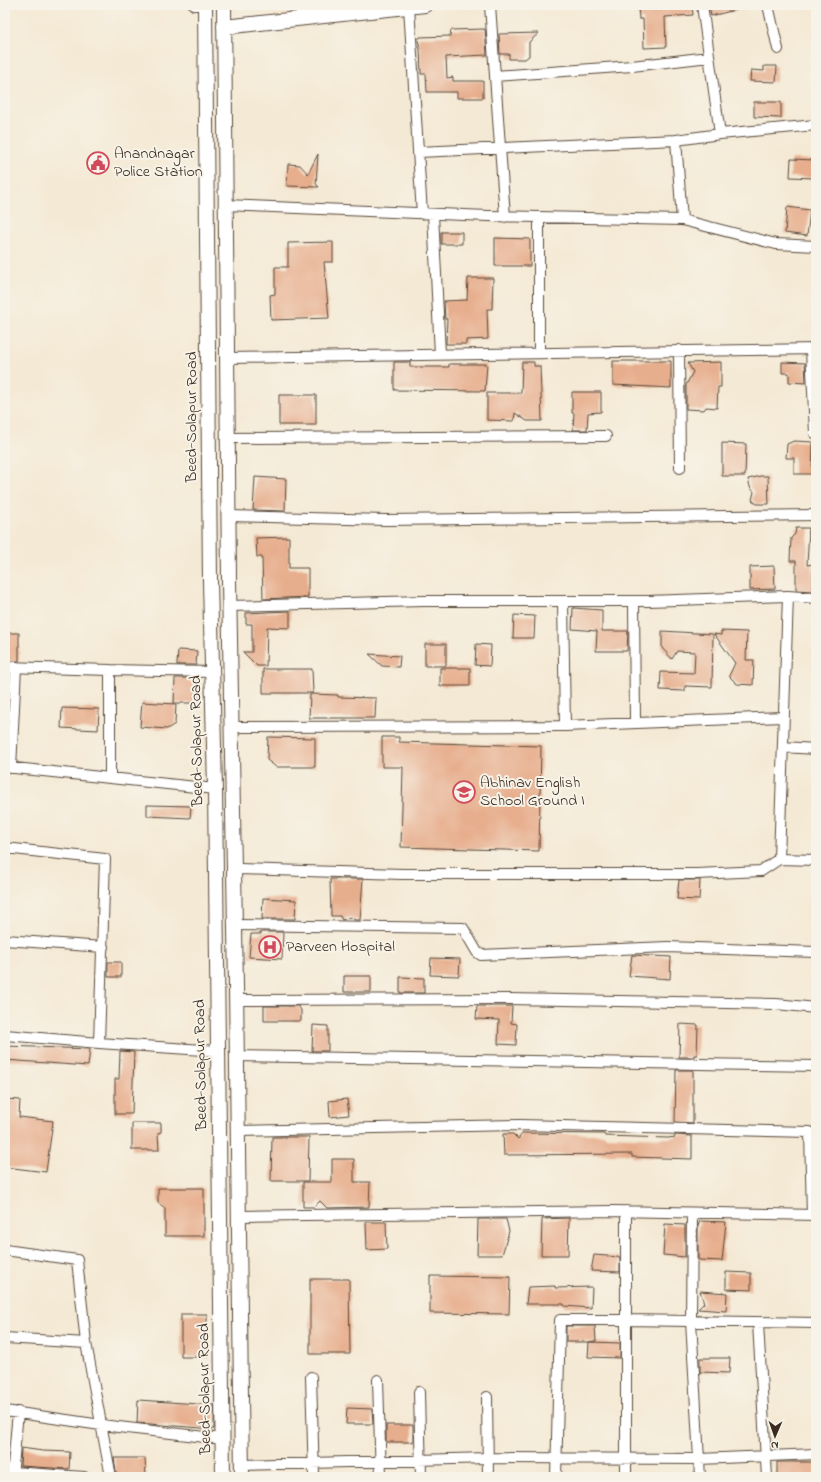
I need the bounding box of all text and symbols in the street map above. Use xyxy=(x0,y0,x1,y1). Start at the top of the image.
place label: Anandnagar Police Station xyxy=(114,142,203,184)
public building icon: Anandnagar Police Station xyxy=(85,150,111,176)
street label: Beed-Solapur Road xyxy=(180,351,204,484)
street label: Beed-Solapur Road xyxy=(184,675,210,808)
place label: Abhinav English School Ground I xyxy=(480,771,585,813)
school or university icon: Abhinav English School Ground I xyxy=(451,779,477,805)
hospital icon: Parveen Hospital xyxy=(257,934,283,960)
place label: Parveen Hospital xyxy=(286,935,395,959)
street label: Beed-Solapur Road xyxy=(188,999,214,1132)
street label: Beed-Solapur Road xyxy=(192,1323,218,1456)
north arrow xyxy=(755,1416,795,1456)
text: N xyxy=(771,1437,779,1453)

